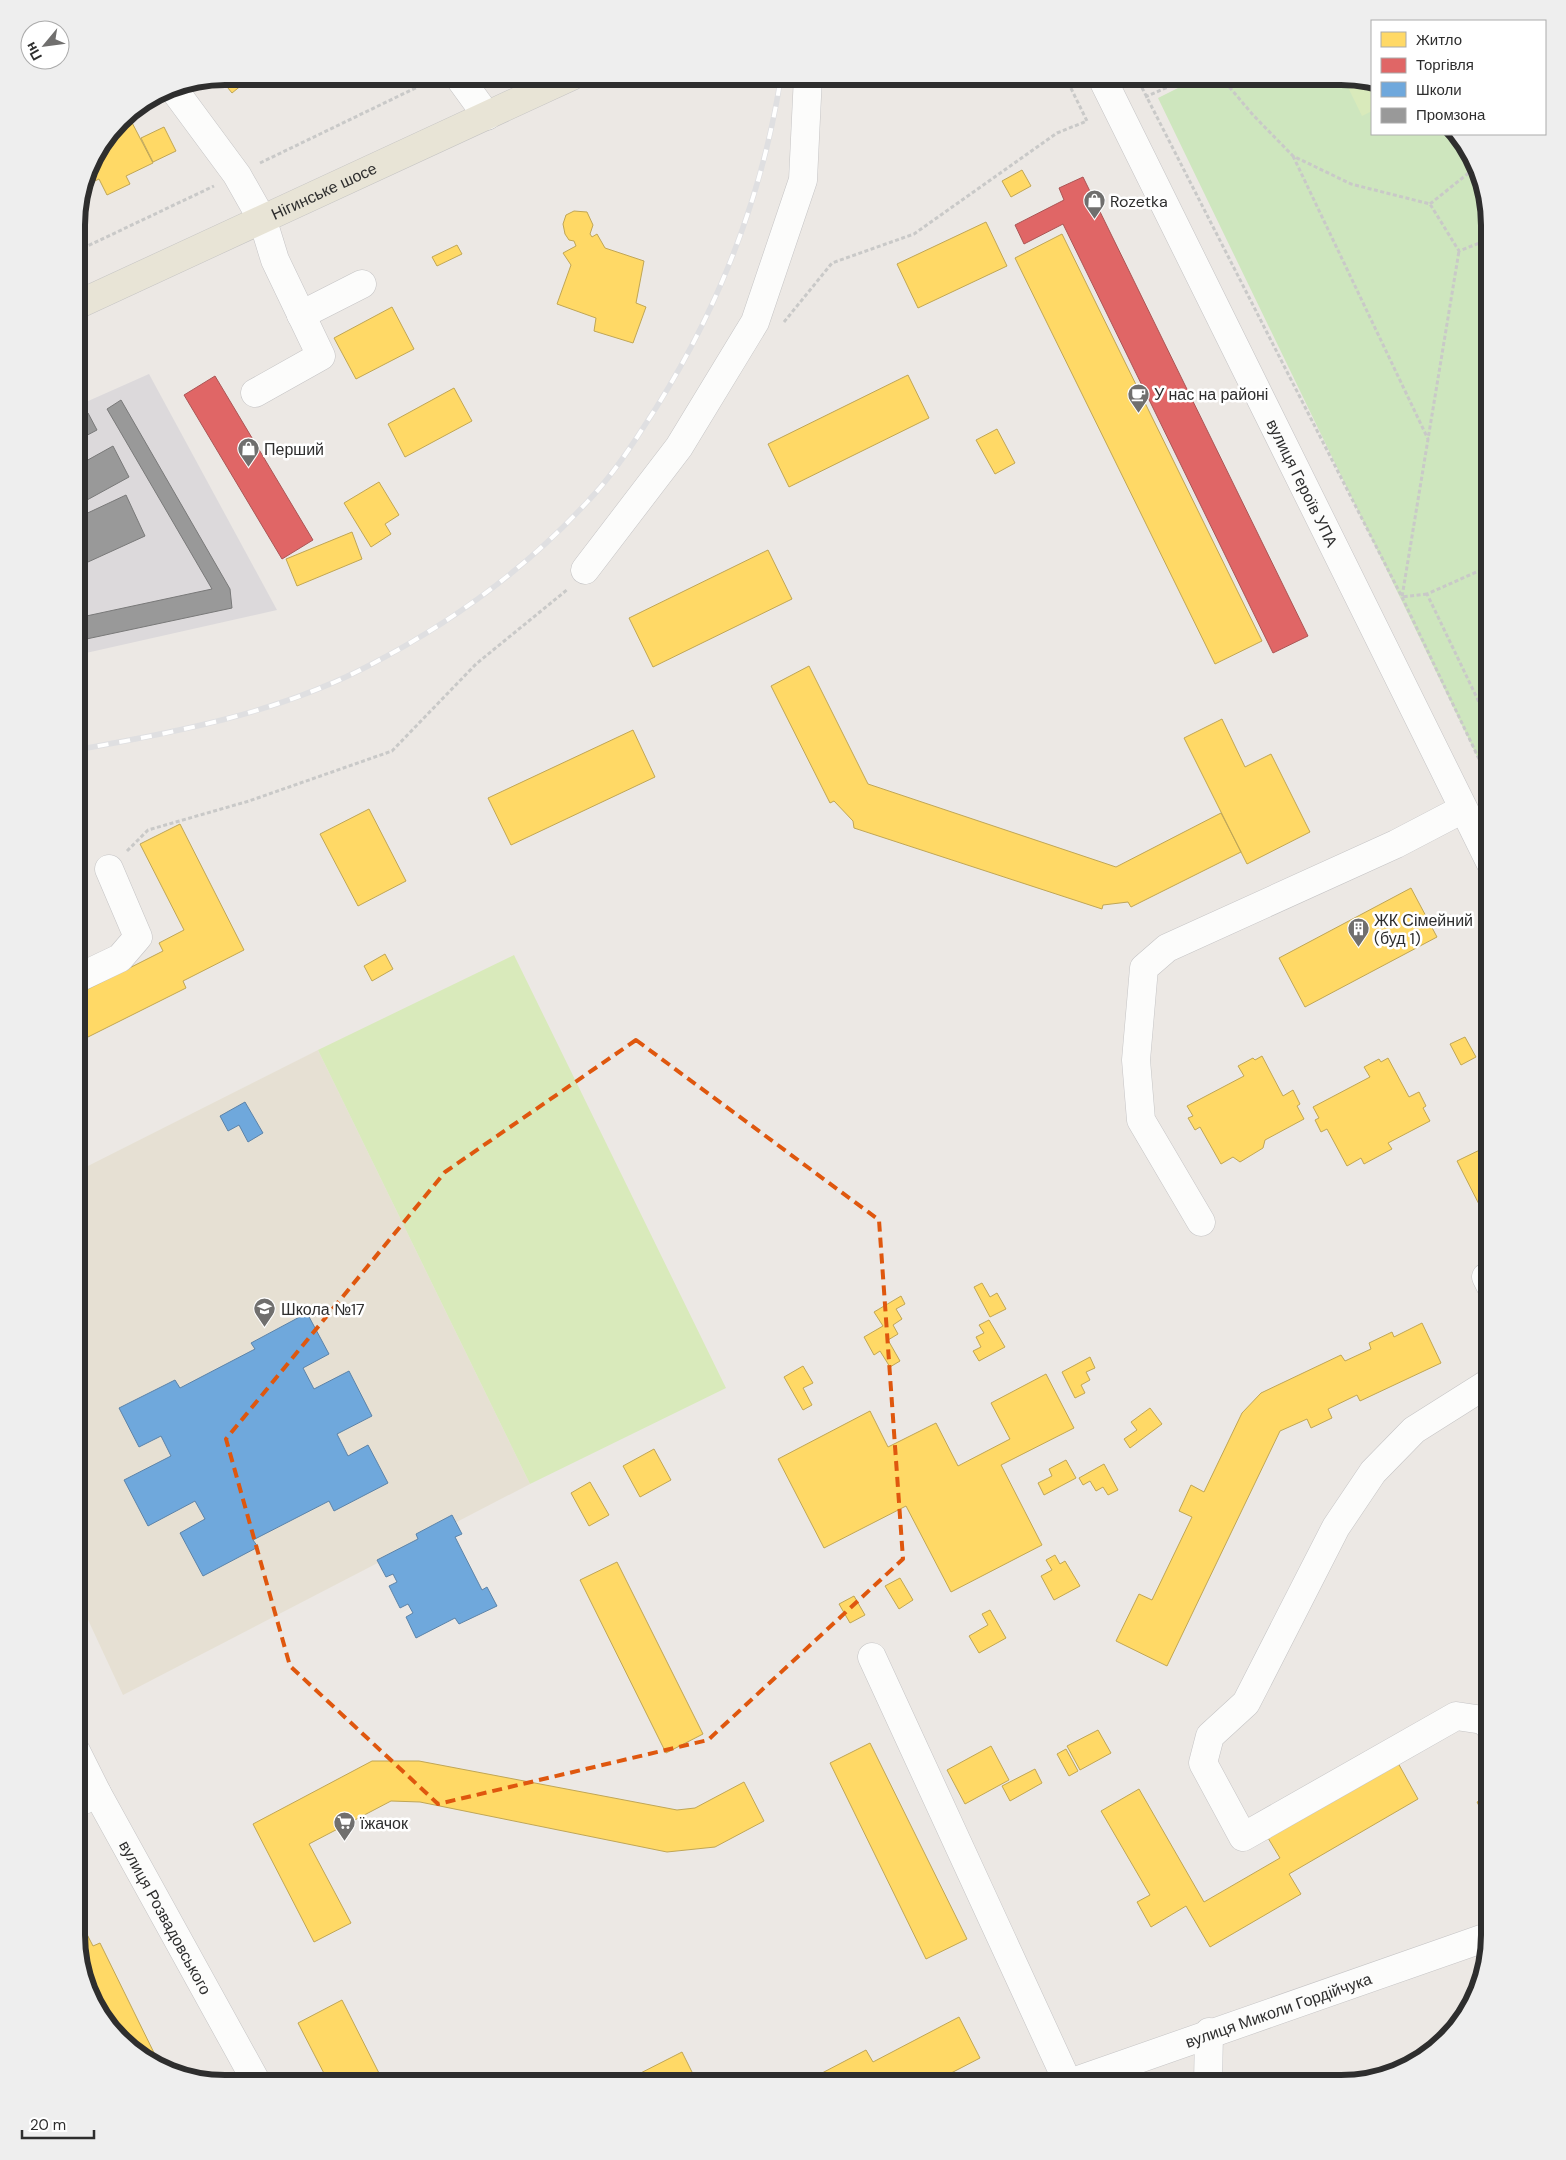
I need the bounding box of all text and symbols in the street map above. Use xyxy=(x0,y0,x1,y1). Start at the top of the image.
north arrow xyxy=(20,20,70,70)
legend xyxy=(1371,20,1546,135)
text: Житло xyxy=(1416,30,1462,50)
text: Пн xyxy=(21,39,46,64)
text: Торгівля xyxy=(1416,55,1474,75)
text: Школи xyxy=(1416,80,1462,100)
text: Промзона xyxy=(1416,105,1486,125)
street label: Нігинське шосе xyxy=(268,158,380,225)
shop icon: Rozetka xyxy=(1082,189,1106,220)
place label: Rozetka xyxy=(1110,191,1168,212)
cafe icon: У нас на районі xyxy=(1126,382,1150,413)
place label: У нас на районі xyxy=(1154,384,1268,405)
street label: вулиця Героїв УПА xyxy=(1261,416,1343,551)
shop icon: Перший xyxy=(236,437,260,468)
place label: Перший xyxy=(264,439,324,460)
place label: ЖК Сімейний (буд 1) xyxy=(1374,910,1473,949)
building icon: ЖК Сімейний (буд 1) xyxy=(1346,917,1370,948)
school or university icon: Школа №17 xyxy=(253,1297,277,1328)
place label: Школа №17 xyxy=(281,1299,365,1320)
supermarket icon: їжачок xyxy=(332,1811,356,1842)
place label: їжачок xyxy=(359,1813,409,1834)
street label: вулиця Розвадовського xyxy=(114,1837,216,1998)
street label: вулиця Миколи Гордійчука xyxy=(1183,1968,1375,2053)
scale bar xyxy=(22,2108,95,2140)
text: 20 m xyxy=(30,2115,66,2135)

